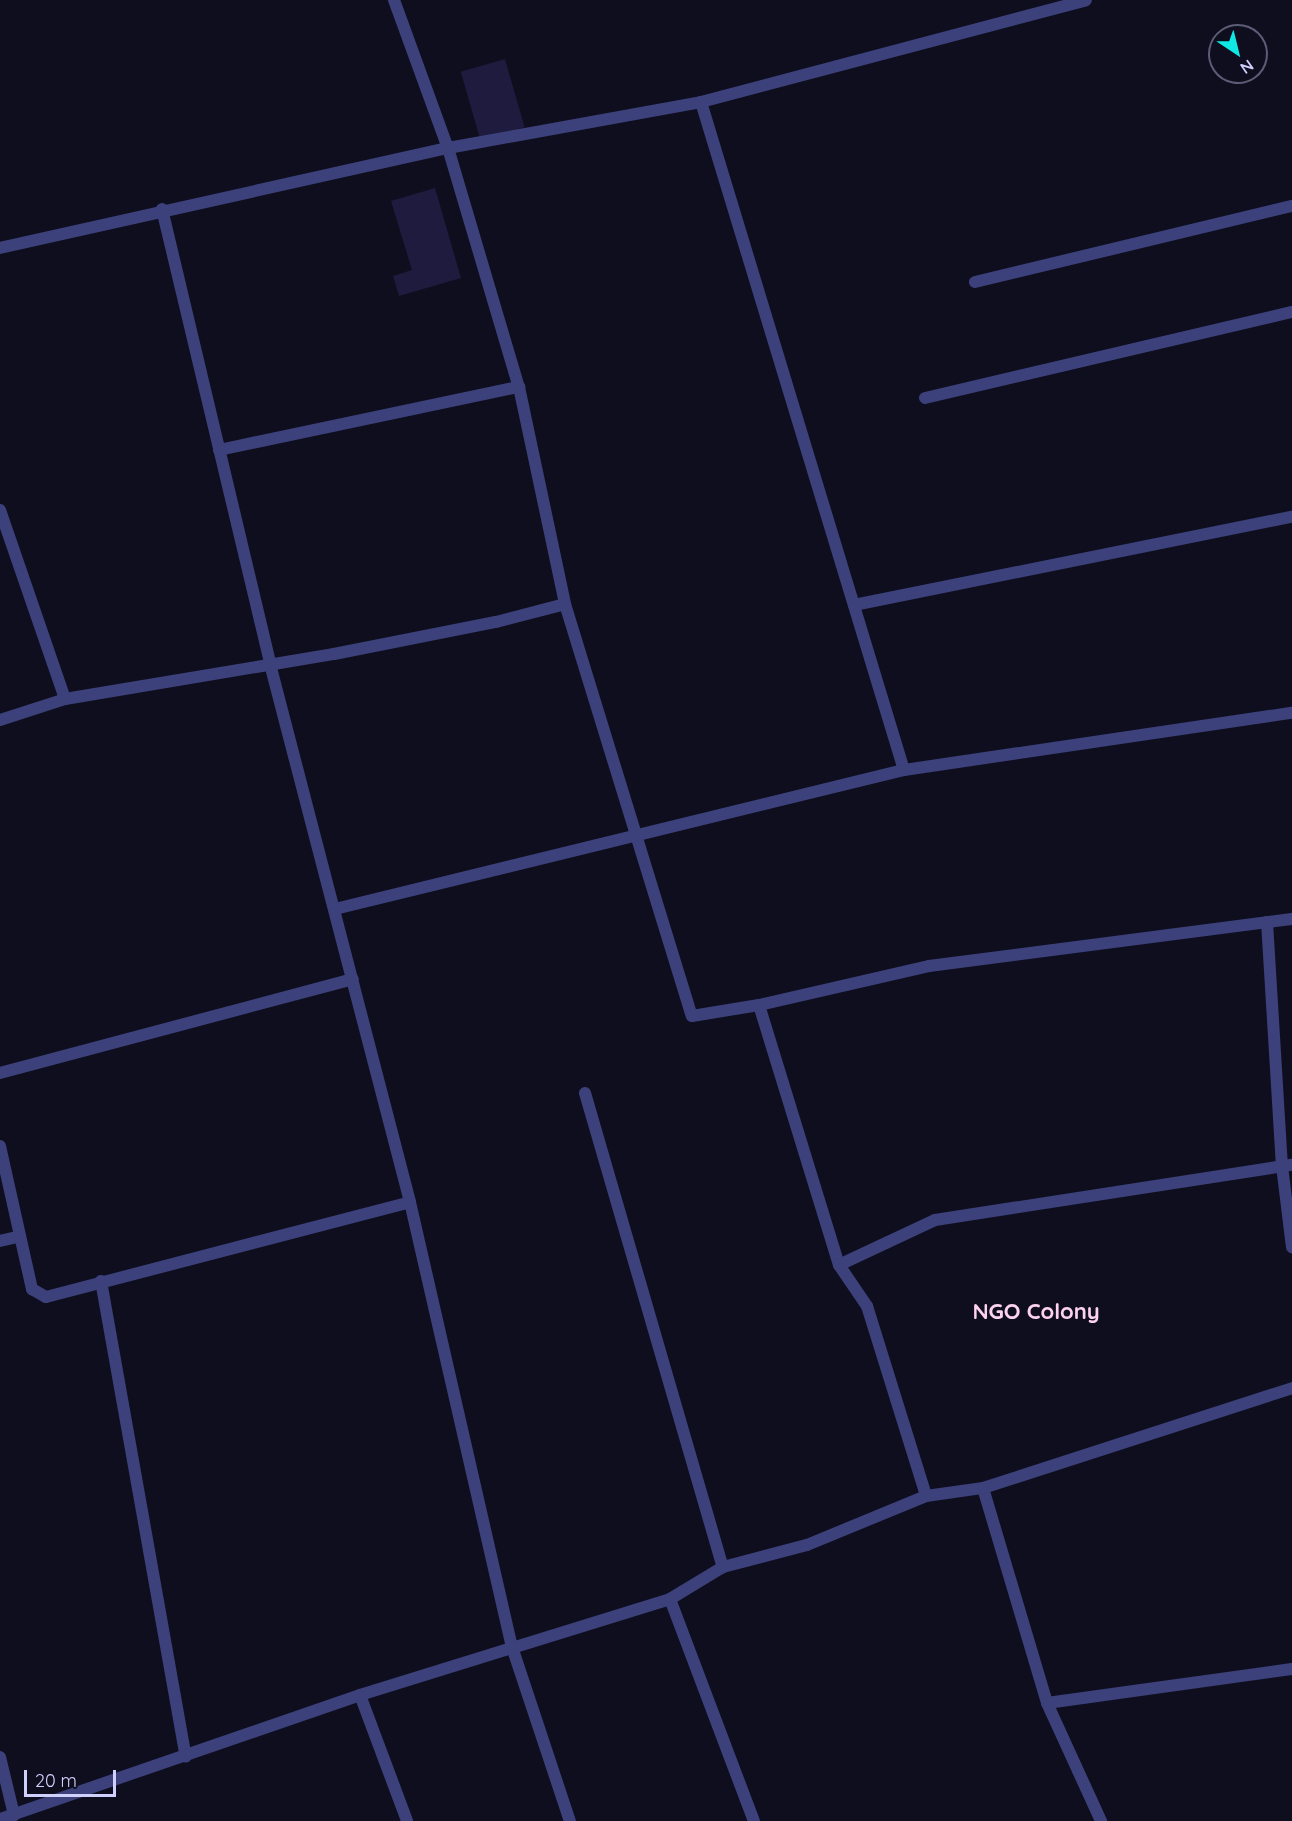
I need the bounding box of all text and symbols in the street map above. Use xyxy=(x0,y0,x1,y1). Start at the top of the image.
north arrow xyxy=(1208,24,1268,84)
text: N xyxy=(1237,56,1258,79)
district label: NGO Colony xyxy=(972,1299,1100,1325)
scale bar xyxy=(27,1758,118,1796)
text: 20 m xyxy=(35,1769,77,1792)

